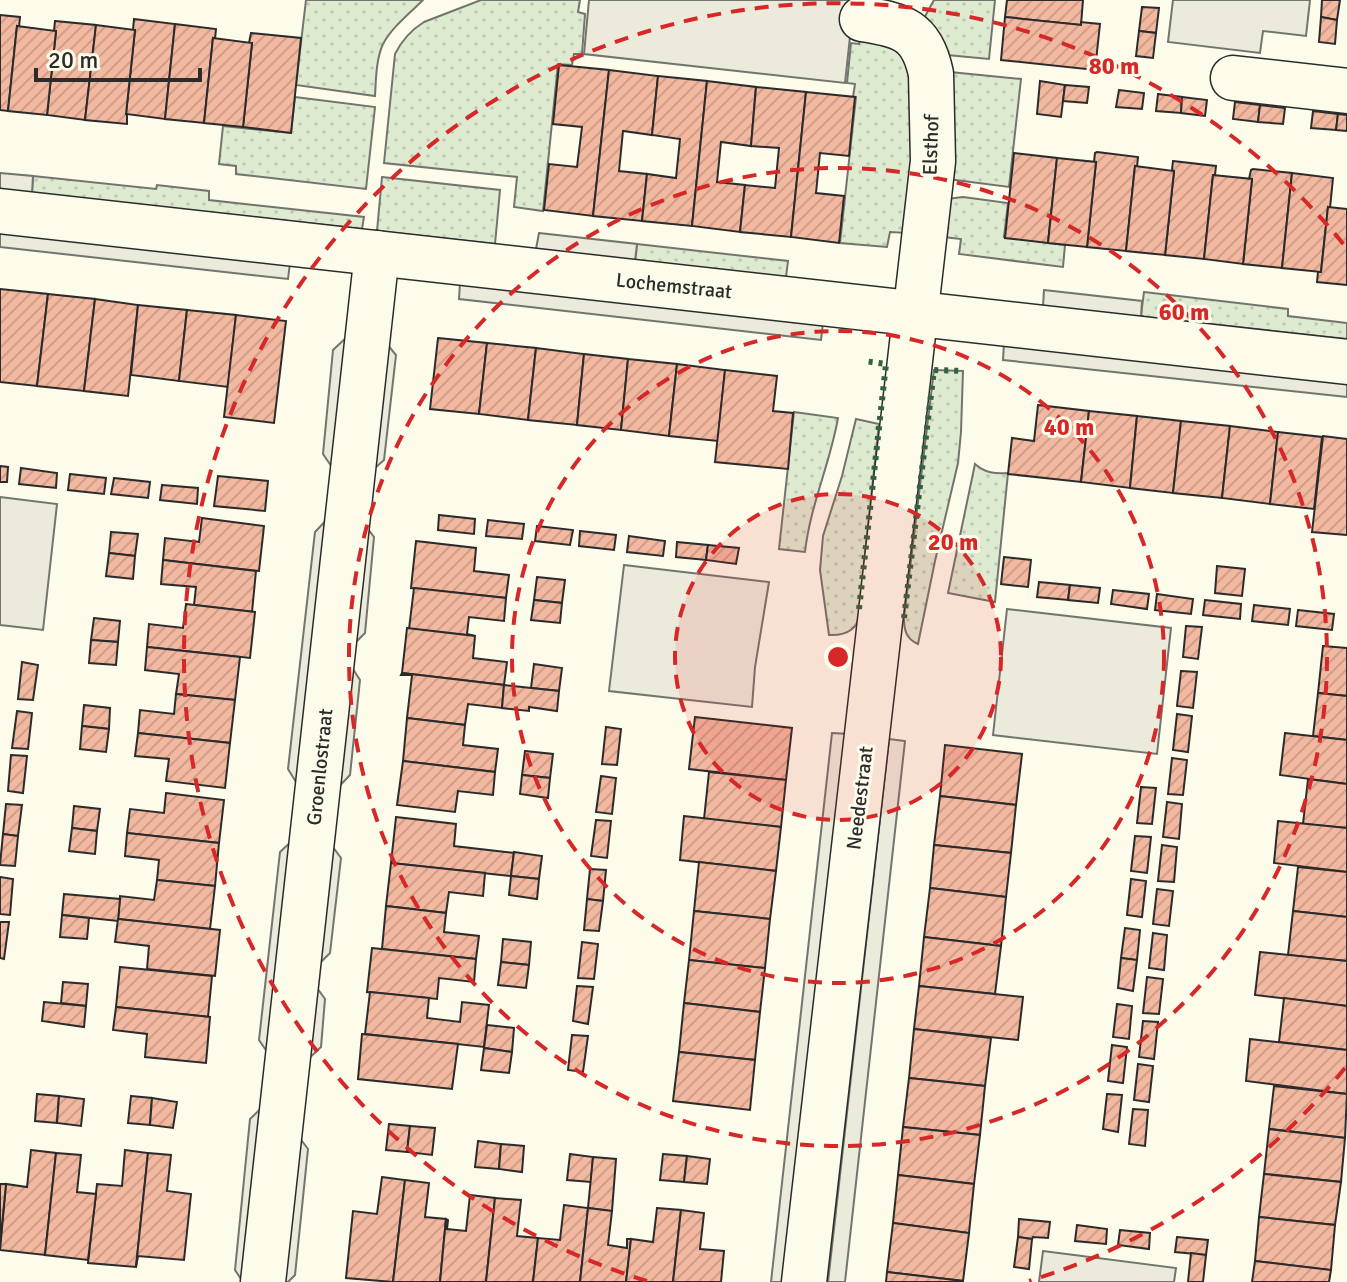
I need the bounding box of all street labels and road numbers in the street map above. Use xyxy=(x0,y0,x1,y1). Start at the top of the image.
street label: Elsthof xyxy=(917,113,945,176)
street label: Lochemstraat xyxy=(615,267,733,305)
street label: Groenlostraat xyxy=(301,707,339,827)
street label: Needestraat xyxy=(841,745,879,851)

